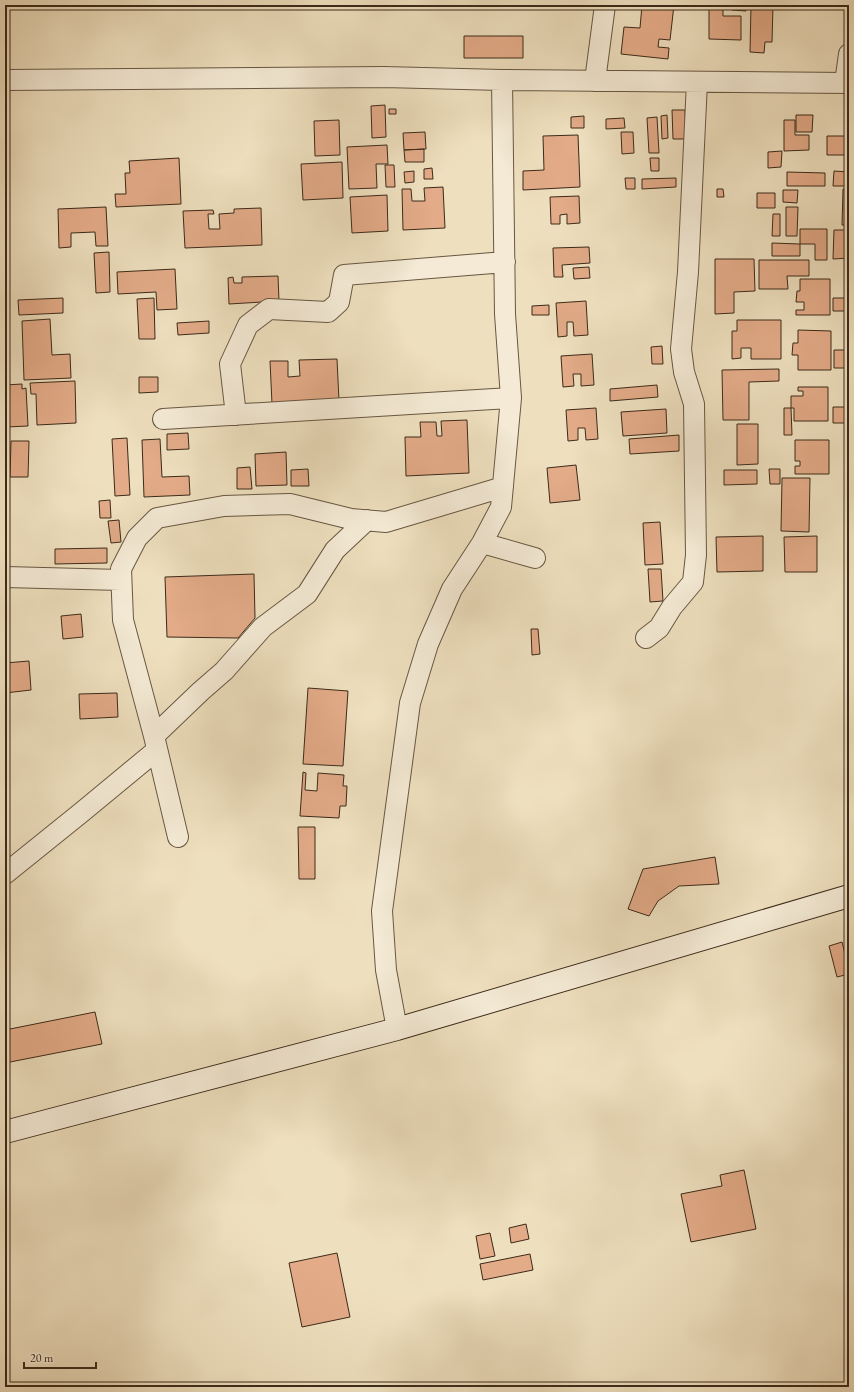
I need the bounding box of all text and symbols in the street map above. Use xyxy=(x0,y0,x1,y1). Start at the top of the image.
scale bar xyxy=(24,1344,96,1370)
text: 20 m xyxy=(30,1350,54,1366)

